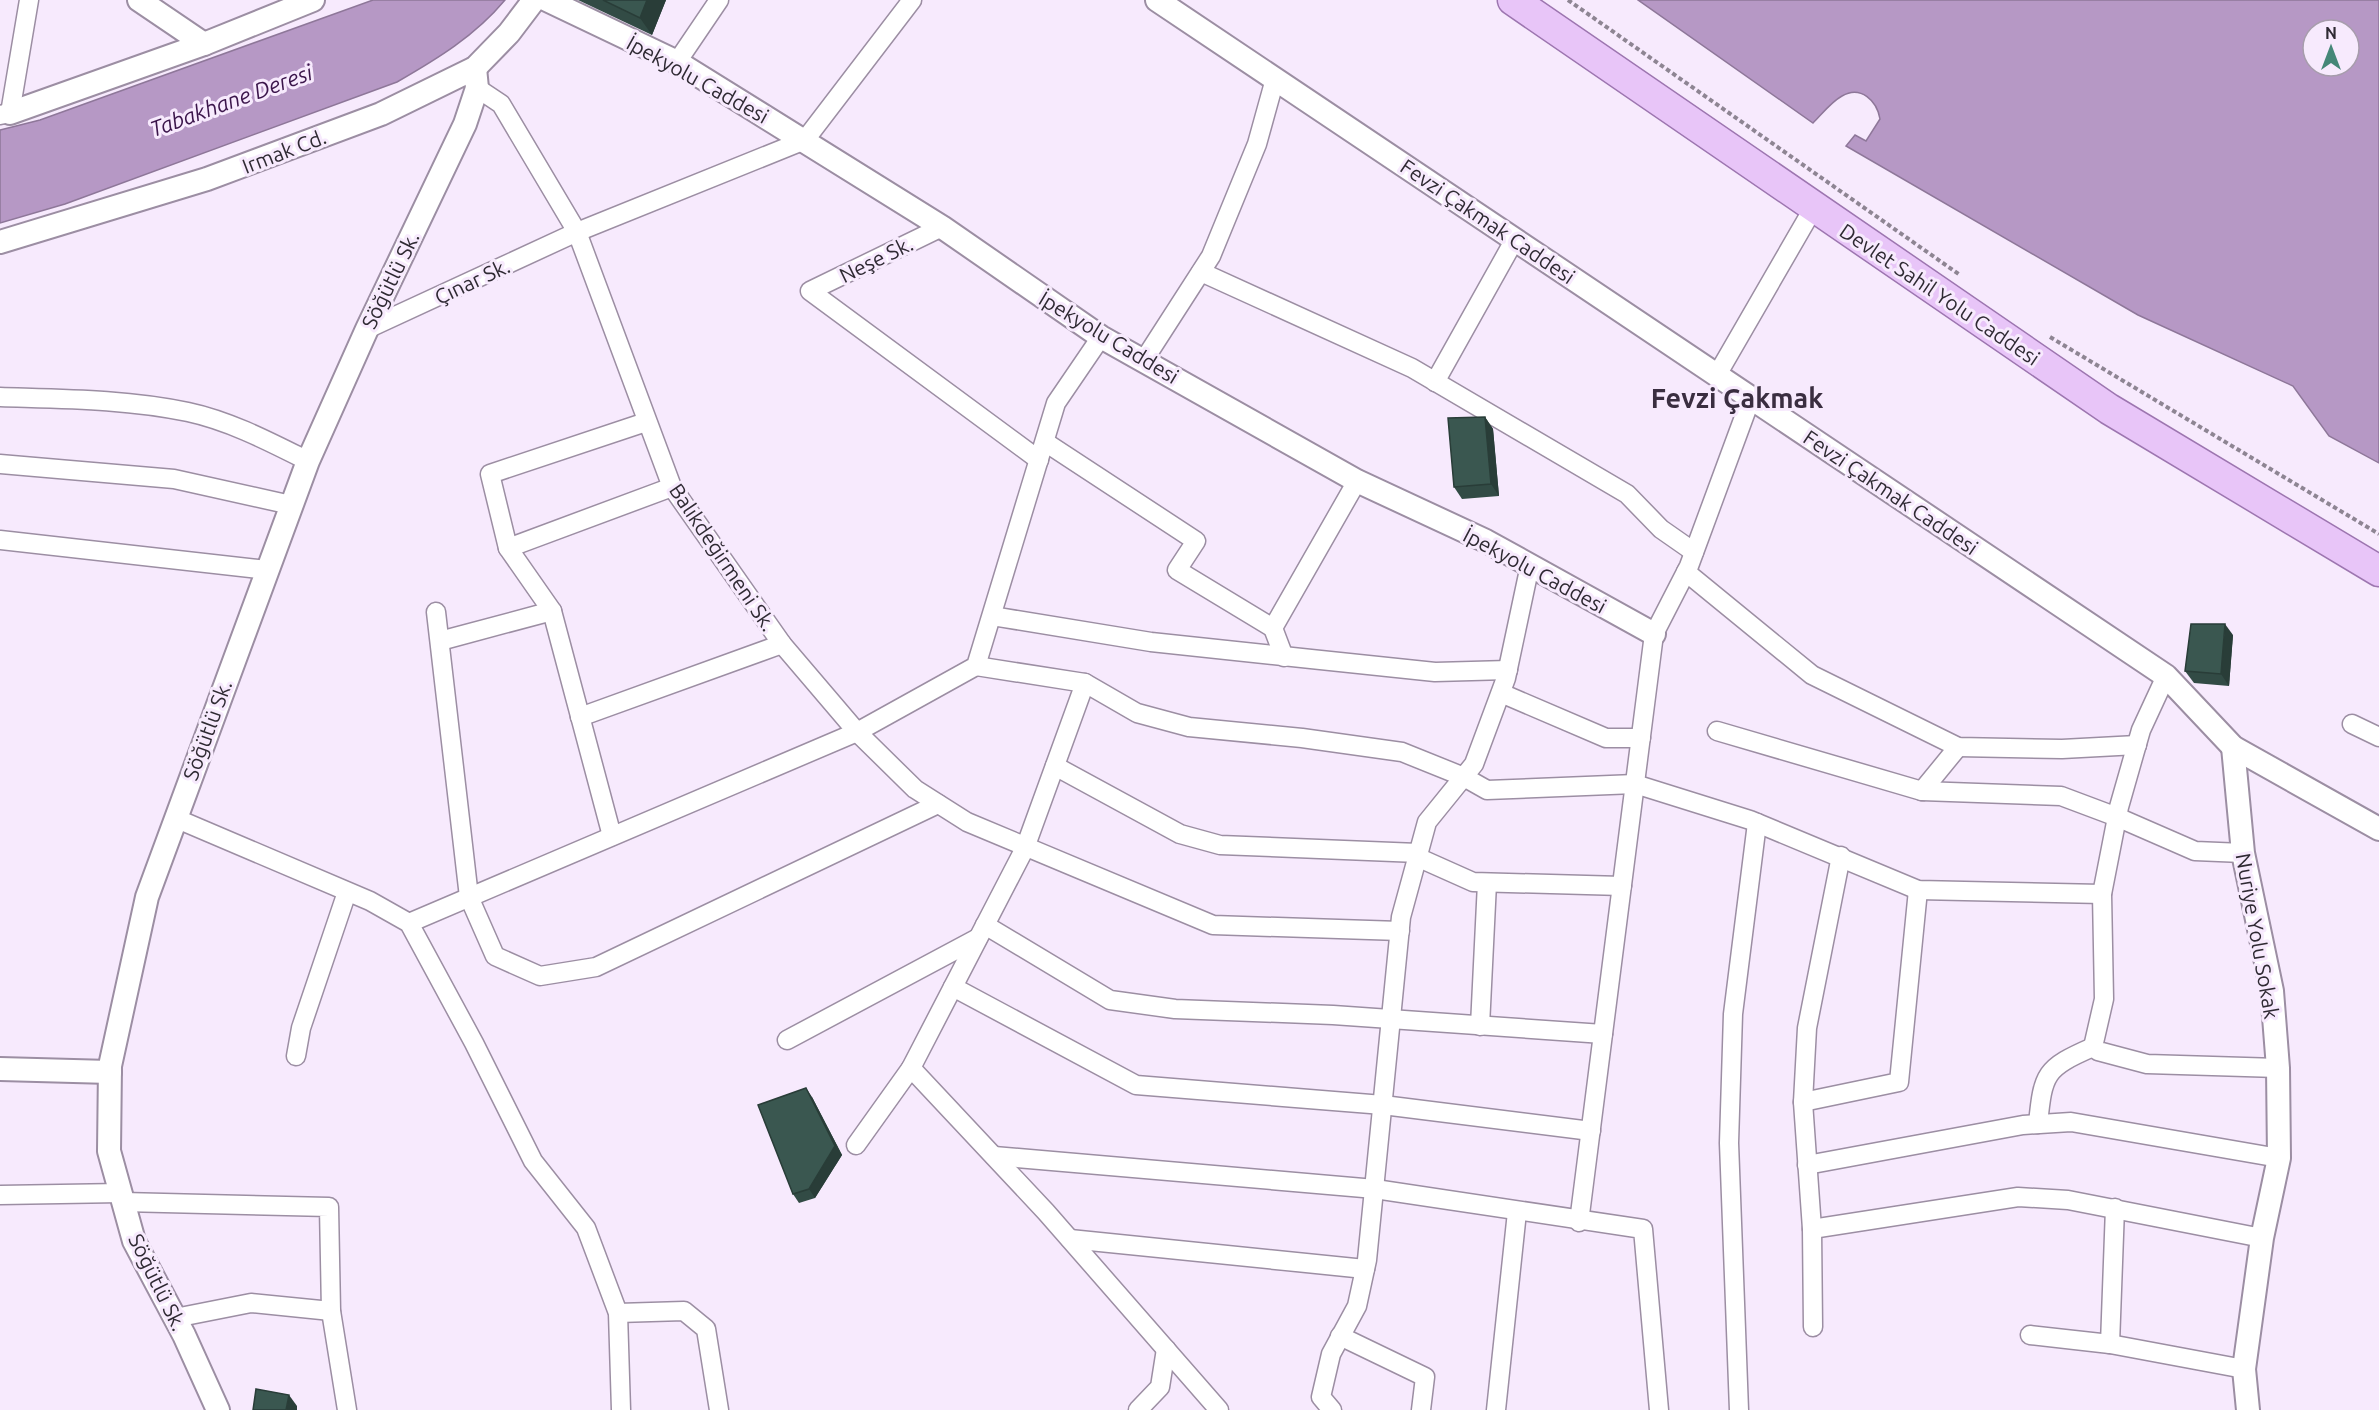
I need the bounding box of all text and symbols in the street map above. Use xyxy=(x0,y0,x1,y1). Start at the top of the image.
north arrow xyxy=(2301,18,2361,78)
text: N xyxy=(2325,24,2337,42)
street label: İpekyolu Caddesi xyxy=(623,30,773,128)
water label: Tabakhane Deresi xyxy=(146,59,317,141)
street label: Irmak Cd. xyxy=(239,124,329,178)
street label: Fevzi Çakmak Caddesi xyxy=(1396,154,1580,288)
street label: Devlet Sahil Yolu Caddesi xyxy=(1835,218,2045,370)
street label: Söğütlü Sk. xyxy=(356,228,424,332)
street label: Neşe Sk. xyxy=(835,231,917,287)
street label: Çınar Sk. xyxy=(431,253,513,309)
street label: İpekyolu Caddesi xyxy=(1035,286,1183,388)
district label: Fevzi Çakmak xyxy=(1651,383,1823,414)
street label: Fevzi Çakmak Caddesi xyxy=(1799,425,1983,559)
street label: Balıkdeğirmeni Sk. xyxy=(665,479,781,635)
street label: İpekyolu Caddesi xyxy=(1459,522,1611,618)
street label: Söğütlü Sk. xyxy=(178,677,236,783)
street label: Nuriye Yolu Sokak xyxy=(2232,851,2284,1021)
street label: Söğütlü Sk. xyxy=(124,1230,192,1334)

